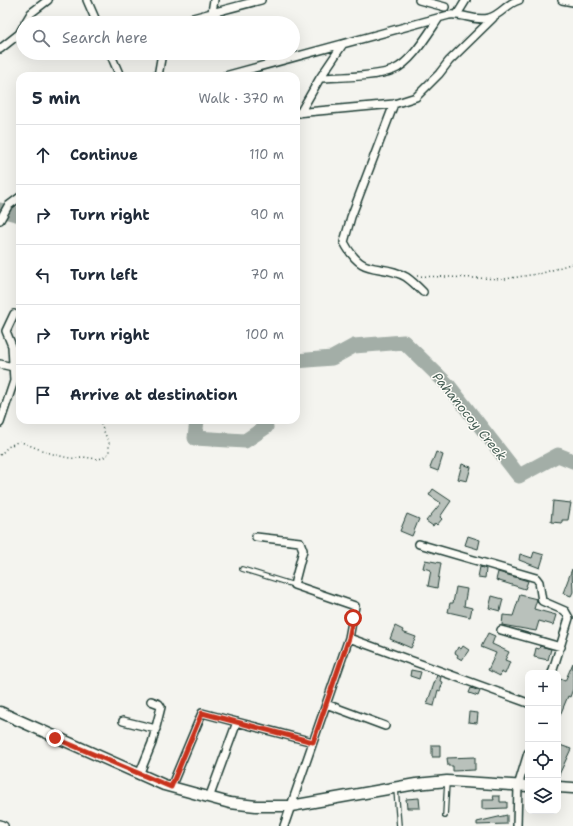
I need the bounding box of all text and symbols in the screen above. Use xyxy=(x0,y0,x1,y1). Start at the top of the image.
search box xyxy=(16,16,300,60)
icon: search xyxy=(30,27,52,49)
text: Search here xyxy=(62,28,148,48)
text: 5 min xyxy=(32,87,80,109)
text: Walk · 370 m xyxy=(199,90,284,107)
icon: ahead xyxy=(32,144,54,166)
text: Continue xyxy=(70,145,138,165)
text: 110 m xyxy=(249,146,284,163)
icon: right xyxy=(32,204,54,226)
text: Turn right xyxy=(70,205,150,225)
text: 90 m xyxy=(250,206,284,223)
icon: left xyxy=(32,264,54,286)
text: Turn left xyxy=(70,265,138,285)
text: 70 m xyxy=(250,266,284,283)
icon: right xyxy=(32,324,54,346)
text: Turn right xyxy=(70,325,150,345)
text: 100 m xyxy=(245,326,284,343)
water label: Pahanocoy Creek xyxy=(429,369,511,464)
icon: arrive xyxy=(32,384,54,406)
text: Arrive at destination xyxy=(70,385,238,405)
route start xyxy=(344,609,362,627)
map controls xyxy=(525,670,561,814)
button: + xyxy=(525,670,561,706)
button: − xyxy=(525,706,561,742)
route end xyxy=(46,729,64,747)
button: locate xyxy=(525,742,561,778)
button: layers xyxy=(525,778,561,814)

